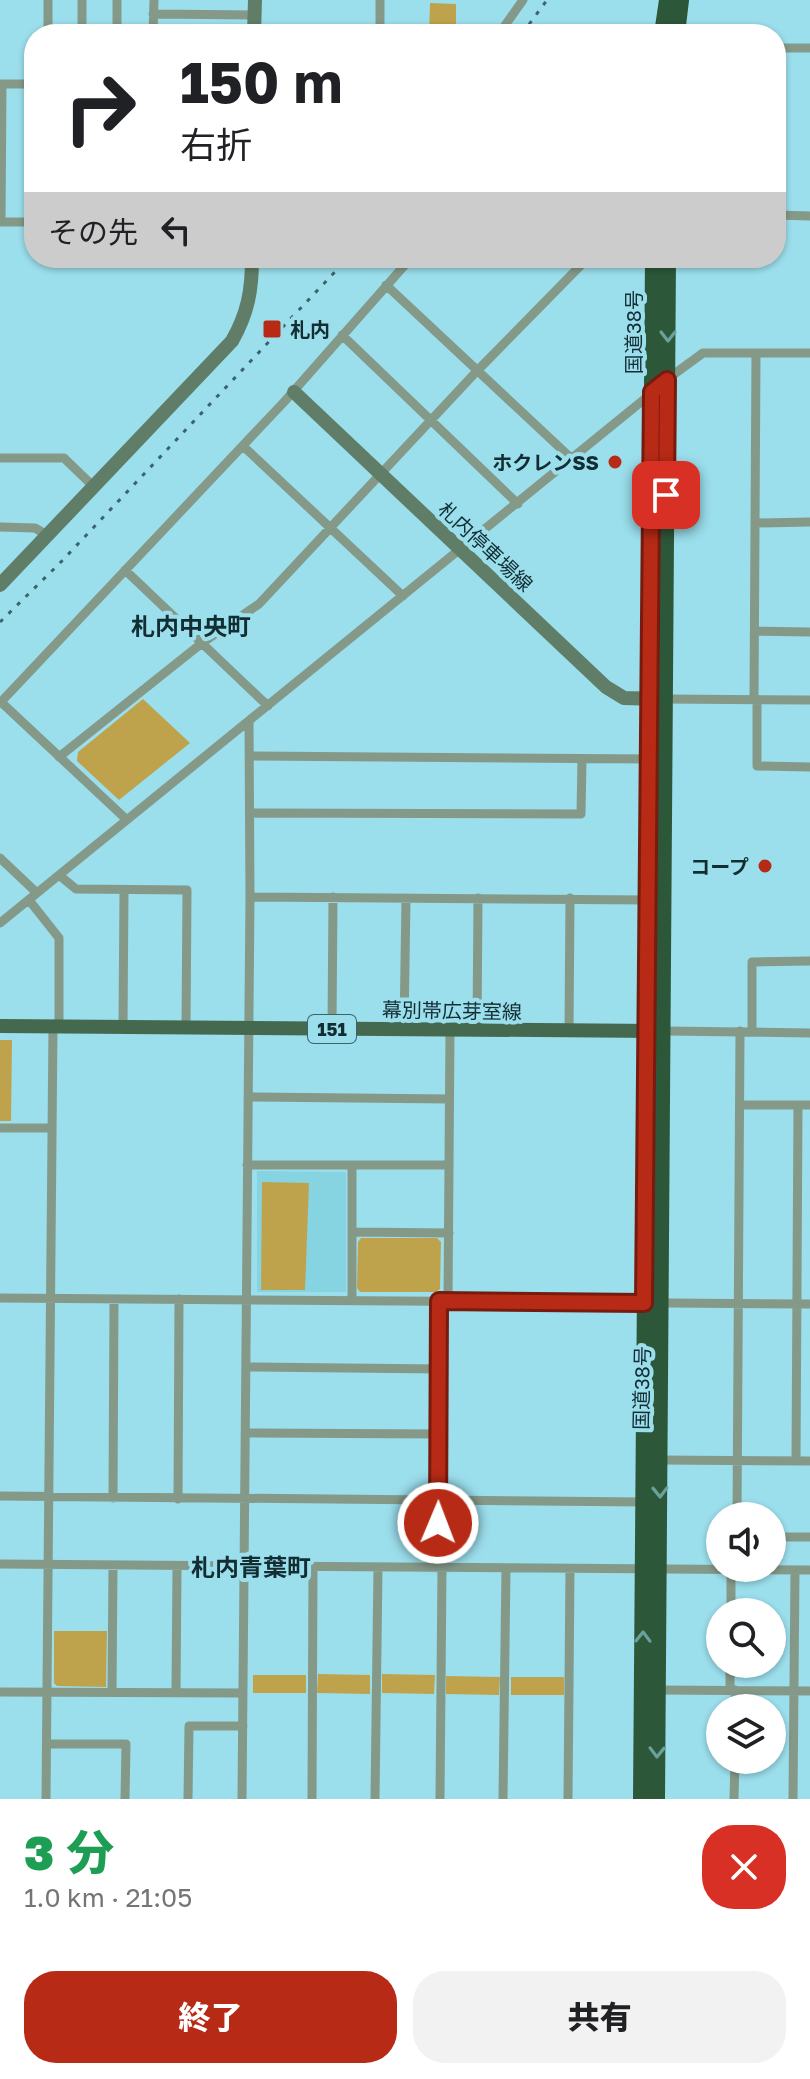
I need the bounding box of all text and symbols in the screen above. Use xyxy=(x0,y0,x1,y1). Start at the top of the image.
text: 150 m xyxy=(180,48,342,115)
icon: right xyxy=(48,56,152,160)
text: 右折 xyxy=(180,123,252,166)
icon: left xyxy=(154,208,198,252)
text: その先 xyxy=(48,214,138,250)
street label: 国道38号 xyxy=(621,290,645,374)
place label: 札内 xyxy=(290,317,330,341)
marker: 札内 xyxy=(261,318,283,340)
one-way arrow xyxy=(659,330,676,343)
place label: ホクレンSS xyxy=(492,450,599,474)
marker: ホクレンSS xyxy=(606,453,624,471)
pin xyxy=(632,461,700,529)
icon: arrive xyxy=(644,473,688,517)
street label: 札内停車場線 xyxy=(434,496,538,596)
district label: 札内中央町 xyxy=(131,611,251,640)
place label: コープ xyxy=(690,854,749,878)
marker: コープ xyxy=(756,857,774,875)
street label: 幕別帯広芽室線 xyxy=(382,997,522,1023)
road number: 151 xyxy=(308,1015,356,1043)
street label: 国道38号 xyxy=(628,1346,654,1430)
position arrow xyxy=(396,1481,480,1565)
one-way arrow xyxy=(652,1486,669,1499)
map controls xyxy=(706,1502,786,1774)
button: sound xyxy=(706,1502,786,1582)
district label: 札内青葉町 xyxy=(191,1552,311,1581)
button: search xyxy=(706,1598,786,1678)
one-way arrow xyxy=(634,1630,651,1643)
button: layers xyxy=(706,1694,786,1774)
one-way arrow xyxy=(648,1746,666,1759)
text: 3 分 xyxy=(24,1823,114,1881)
button: close xyxy=(702,1825,786,1909)
text: 1.0 km · 21:05 xyxy=(24,1882,192,1913)
button: 終了 xyxy=(24,1971,397,2063)
button: 共有 xyxy=(413,1971,786,2063)

